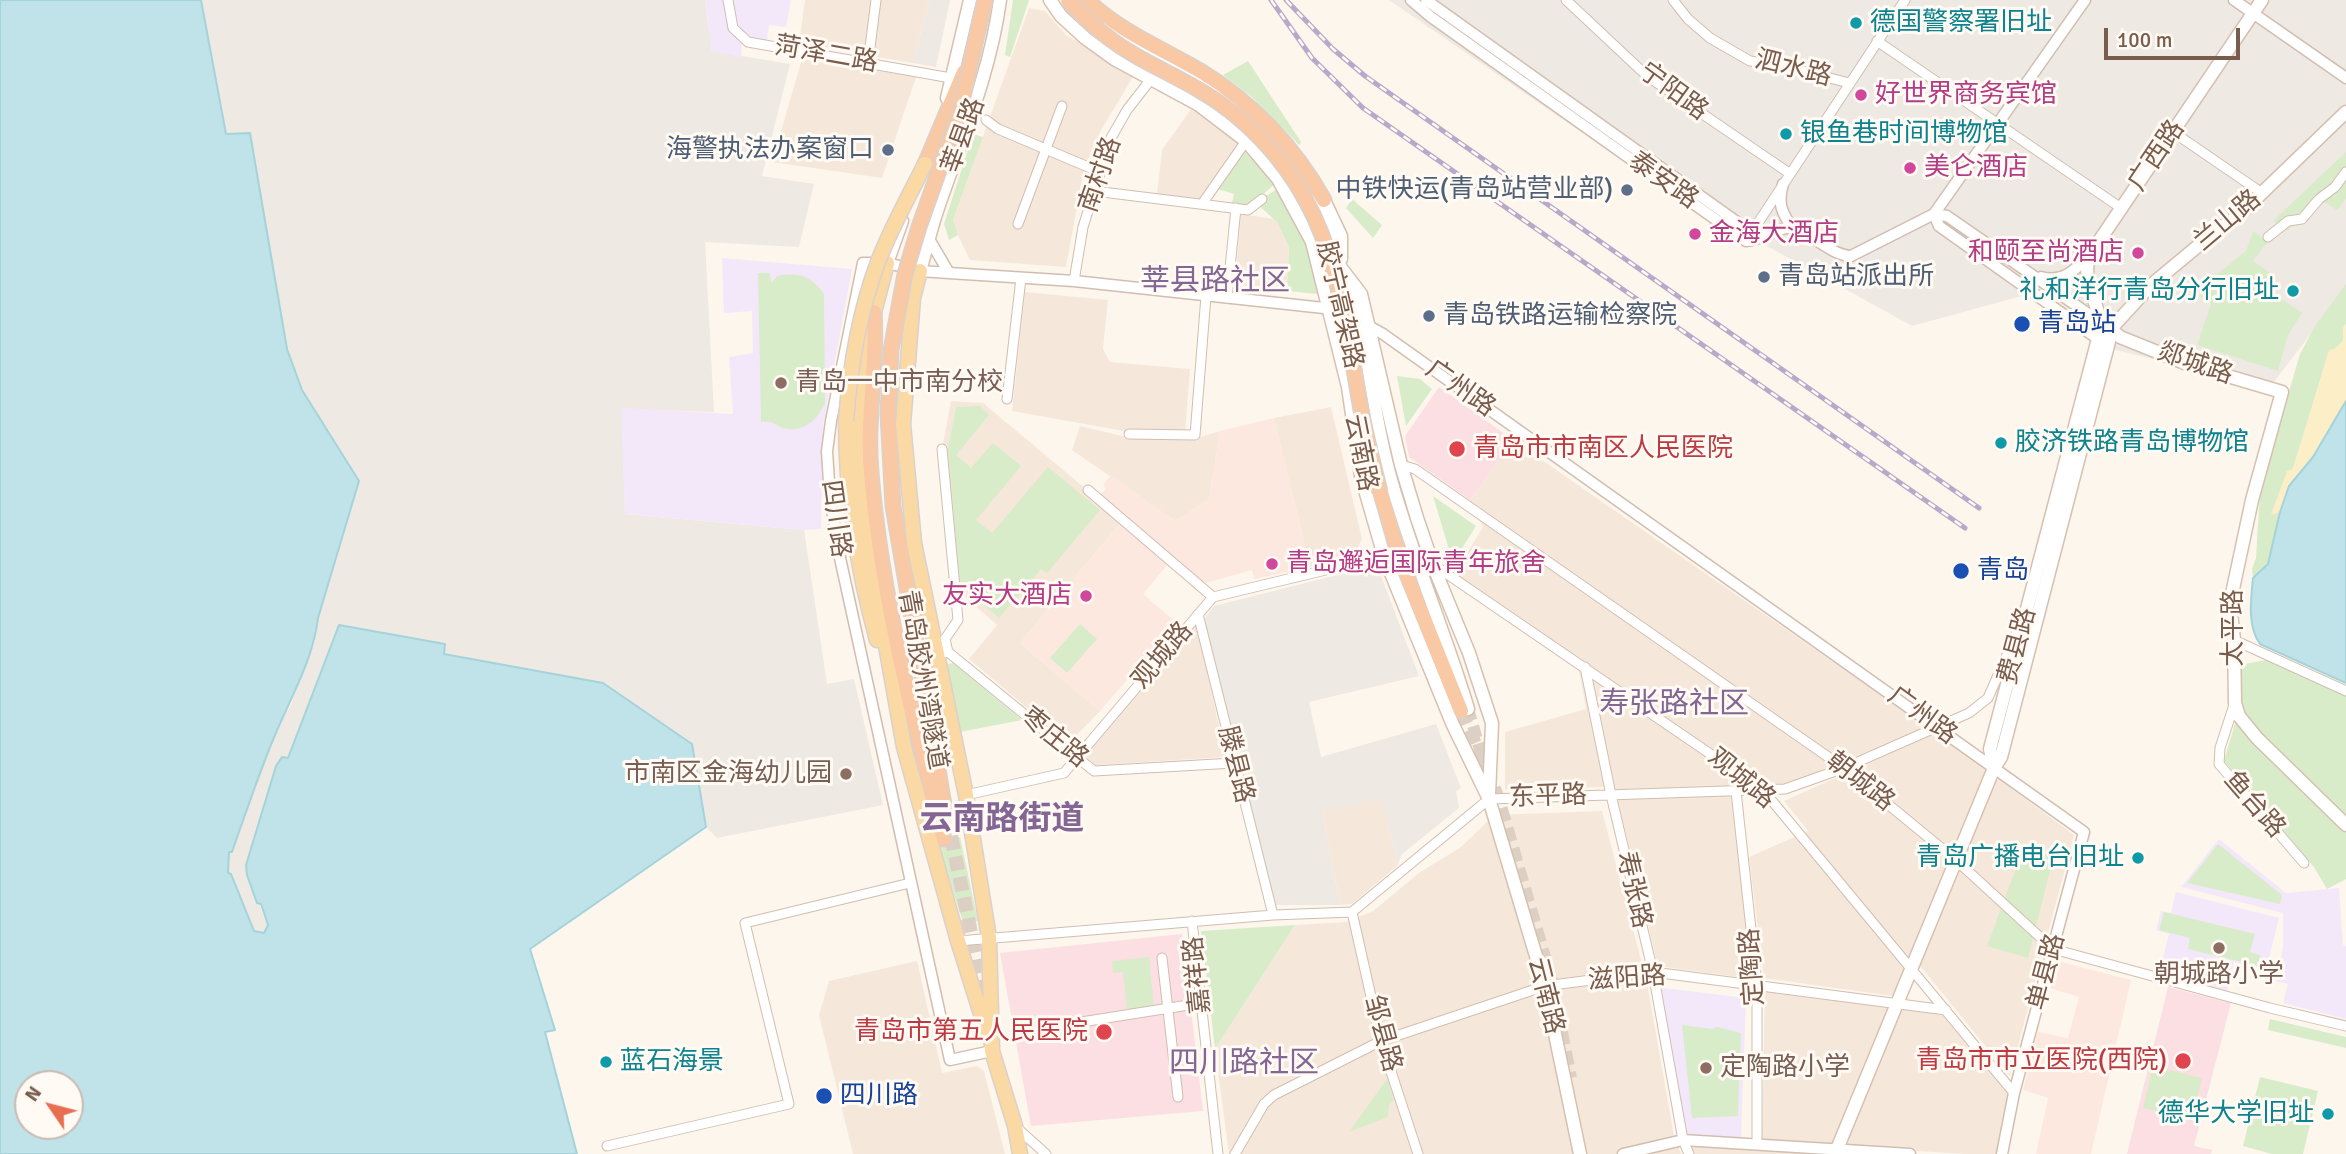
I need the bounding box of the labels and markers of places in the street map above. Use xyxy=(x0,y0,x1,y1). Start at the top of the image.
place label: 德国警察署旧址 xyxy=(1870,7,2052,39)
marker: 德国警察署旧址 xyxy=(1848,15,1864,31)
place label: 好世界商务宾馆 xyxy=(1875,79,2057,111)
marker: 好世界商务宾馆 xyxy=(1853,87,1869,103)
place label: 银鱼巷时间博物馆 xyxy=(1800,118,2008,150)
marker: 银鱼巷时间博物馆 xyxy=(1778,126,1794,142)
place label: 海警执法办案窗口 xyxy=(666,134,874,166)
marker: 海警执法办案窗口 xyxy=(880,142,896,158)
place label: 美仑酒店 xyxy=(1924,152,2028,184)
marker: 美仑酒店 xyxy=(1902,160,1918,176)
place label: 中铁快运(青岛站营业部) xyxy=(1336,174,1613,206)
marker: 中铁快运(青岛站营业部) xyxy=(1619,182,1635,198)
place label: 金海大酒店 xyxy=(1709,218,1839,250)
marker: 金海大酒店 xyxy=(1687,226,1703,242)
place label: 和颐至尚酒店 xyxy=(1968,237,2124,269)
marker: 和颐至尚酒店 xyxy=(2130,245,2146,261)
place label: 青岛站派出所 xyxy=(1778,261,1934,293)
marker: 青岛站派出所 xyxy=(1756,269,1772,285)
place label: 礼和洋行青岛分行旧址 xyxy=(2019,275,2279,307)
marker: 礼和洋行青岛分行旧址 xyxy=(2285,283,2301,299)
place label: 青岛铁路运输检察院 xyxy=(1443,300,1677,332)
marker: 青岛铁路运输检察院 xyxy=(1421,308,1437,324)
place label: 青岛站 xyxy=(2038,308,2116,340)
marker: 青岛站 xyxy=(2012,314,2032,334)
place label: 青岛一中市南分校 xyxy=(795,367,1003,399)
marker: 青岛一中市南分校 xyxy=(773,375,789,391)
place label: 胶济铁路青岛博物馆 xyxy=(2015,427,2249,459)
place label: 青岛市市南区人民医院 xyxy=(1473,433,1733,465)
marker: 胶济铁路青岛博物馆 xyxy=(1993,435,2009,451)
marker: 青岛市市南区人民医院 xyxy=(1447,439,1467,459)
place label: 青岛邂逅国际青年旅舍 xyxy=(1286,548,1546,580)
place label: 青岛 xyxy=(1977,555,2029,587)
marker: 青岛邂逅国际青年旅舍 xyxy=(1264,556,1280,572)
marker: 青岛 xyxy=(1951,561,1971,581)
place label: 友实大酒店 xyxy=(942,580,1072,612)
marker: 友实大酒店 xyxy=(1078,588,1094,604)
place label: 市南区金海幼儿园 xyxy=(624,758,832,790)
marker: 市南区金海幼儿园 xyxy=(838,766,854,782)
place label: 青岛广播电台旧址 xyxy=(1916,842,2124,874)
marker: 青岛广播电台旧址 xyxy=(2130,850,2146,866)
marker: 朝城路小学 xyxy=(2211,940,2227,956)
place label: 朝城路小学 xyxy=(2154,959,2284,991)
place label: 青岛市第五人民医院 xyxy=(854,1016,1088,1048)
marker: 青岛市第五人民医院 xyxy=(1094,1022,1114,1042)
place label: 青岛市市立医院(西院) xyxy=(1916,1045,2167,1077)
place label: 蓝石海景 xyxy=(620,1046,724,1078)
marker: 青岛市市立医院(西院) xyxy=(2173,1051,2193,1071)
place label: 定陶路小学 xyxy=(1720,1052,1850,1084)
marker: 蓝石海景 xyxy=(598,1054,614,1070)
marker: 定陶路小学 xyxy=(1698,1060,1714,1076)
place label: 四川路 xyxy=(840,1080,918,1112)
marker: 四川路 xyxy=(814,1086,834,1106)
place label: 德华大学旧址 xyxy=(2158,1098,2314,1130)
marker: 德华大学旧址 xyxy=(2320,1106,2336,1122)

